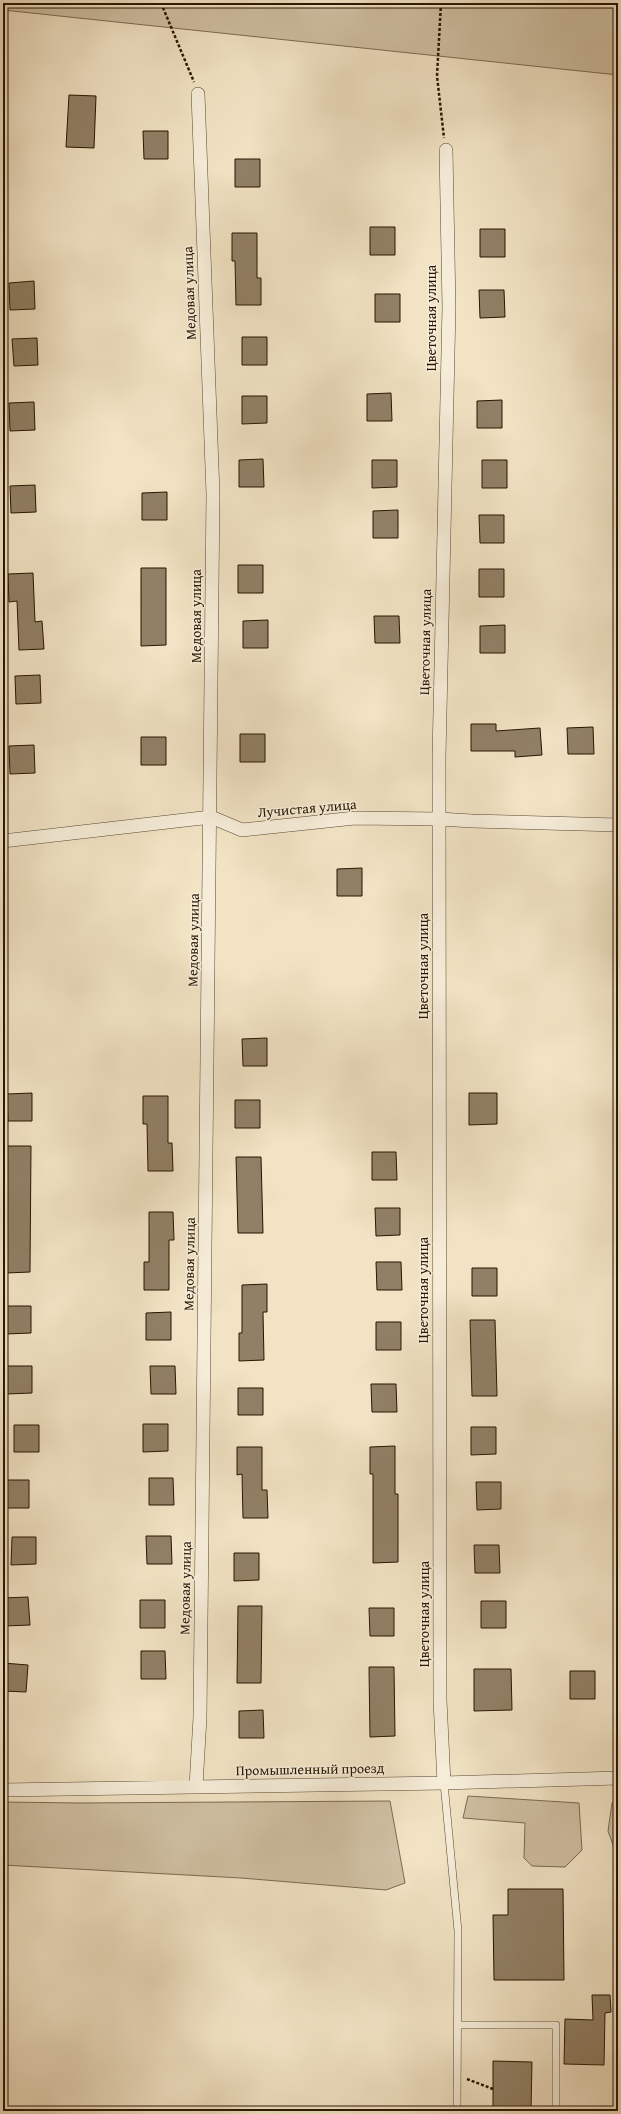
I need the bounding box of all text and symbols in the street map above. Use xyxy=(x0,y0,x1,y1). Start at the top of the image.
street label: Медовая улица xyxy=(177,245,201,340)
street label: Цветочная улица xyxy=(421,264,441,371)
street label: Медовая улица xyxy=(186,569,206,663)
street label: Цветочная улица xyxy=(414,588,436,695)
street label: Лучистая улица xyxy=(257,794,358,822)
street label: Медовая улица xyxy=(182,893,204,987)
street label: Цветочная улица xyxy=(413,912,433,1019)
street label: Медовая улица xyxy=(178,1217,200,1311)
street label: Цветочная улица xyxy=(413,1236,433,1343)
street label: Медовая улица xyxy=(174,1541,196,1635)
street label: Цветочная улица xyxy=(414,1560,434,1667)
street label: Промышленный проезд xyxy=(235,1758,385,1780)

